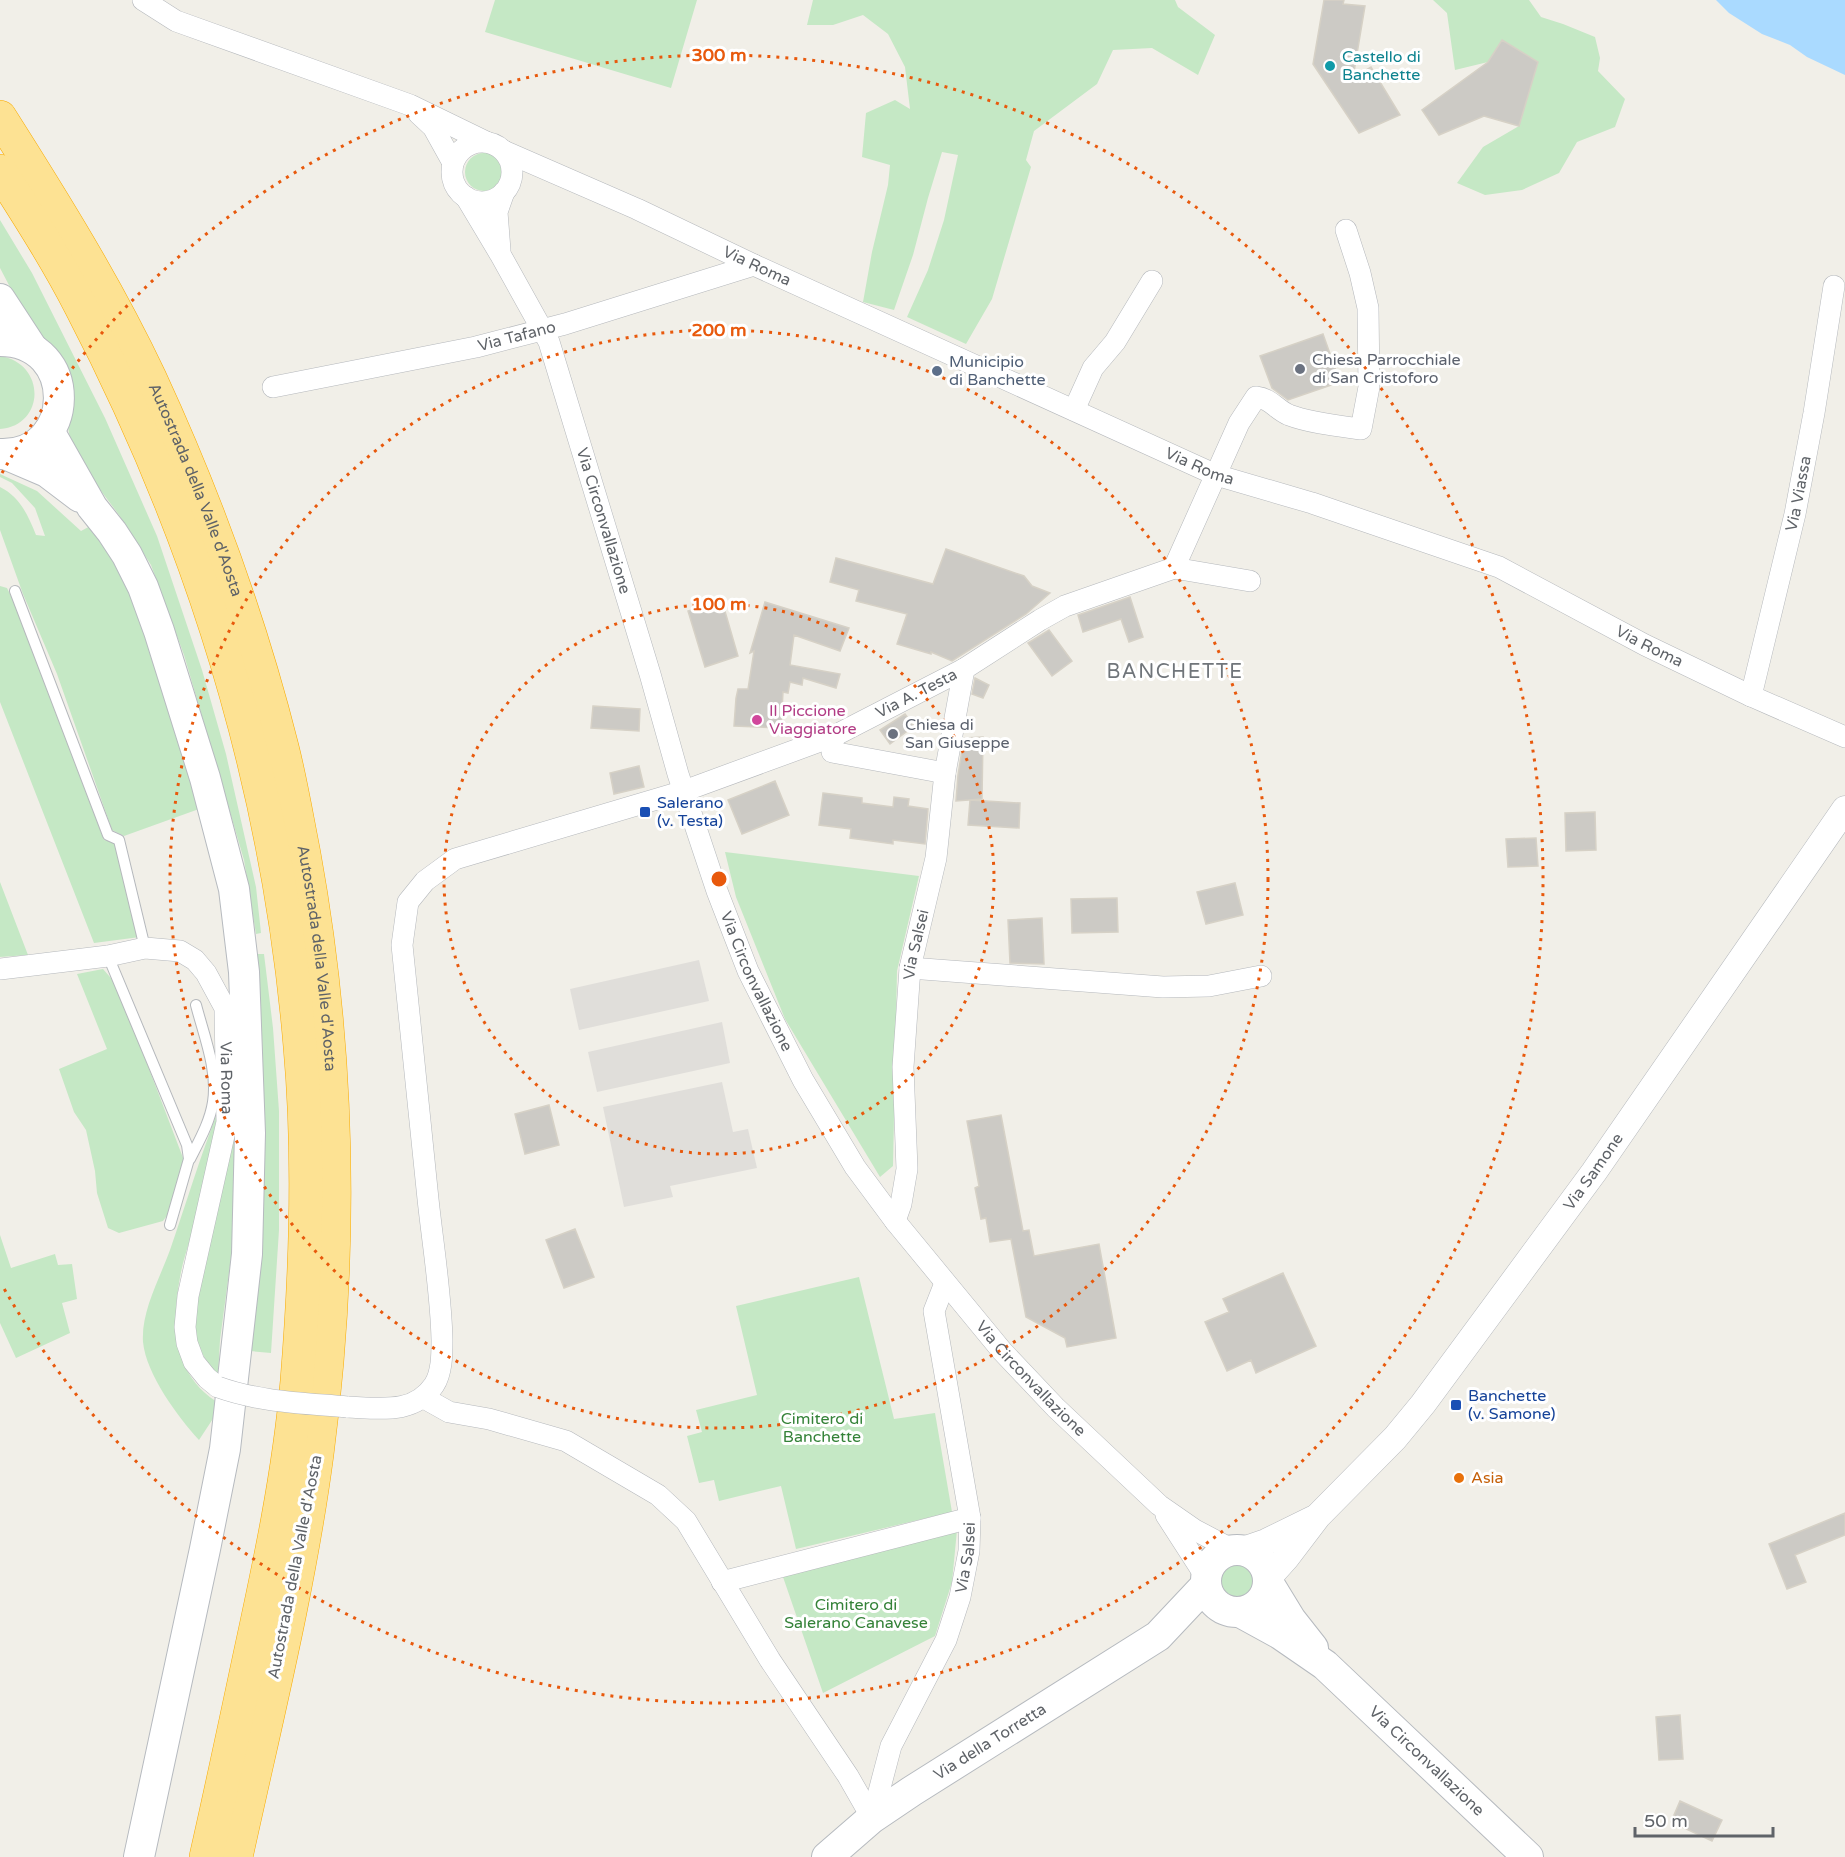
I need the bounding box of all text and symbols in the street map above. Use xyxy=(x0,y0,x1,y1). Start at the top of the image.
text: 300 m xyxy=(691,44,747,66)
place label: Castello di Banchette xyxy=(1342,47,1421,85)
marker: Castello di Banchette xyxy=(1323,59,1337,73)
street label: Via Roma xyxy=(720,242,794,291)
street label: Via Tafano xyxy=(476,317,558,356)
text: 200 m xyxy=(691,319,747,341)
place label: Chiesa Parrocchiale di San Cristoforo xyxy=(1312,350,1461,388)
place label: Municipio di Banchette xyxy=(949,352,1046,390)
marker: Chiesa Parrocchiale di San Cristoforo xyxy=(1293,362,1307,376)
marker: Municipio di Banchette xyxy=(930,364,944,378)
street label: Autostrada della Valle d'Aosta xyxy=(144,380,247,599)
street label: Via Roma xyxy=(1162,443,1236,490)
street label: Via Circonvallazione xyxy=(572,445,635,596)
street label: Via Viassa xyxy=(1781,454,1816,533)
text: 100 m xyxy=(691,593,747,615)
street label: Via Roma xyxy=(1612,621,1686,672)
district label: BANCHETTE xyxy=(1106,660,1244,684)
street label: Via A. Testa xyxy=(872,664,961,723)
place label: Il Piccione Viaggiatore xyxy=(769,701,857,739)
marker: Il Piccione Viaggiatore xyxy=(750,713,764,727)
place label: Chiesa di San Giuseppe xyxy=(905,715,1010,753)
marker: Chiesa di San Giuseppe xyxy=(886,727,900,741)
place label: Salerano (v. Testa) xyxy=(657,793,723,831)
marker: Salerano (v. Testa) xyxy=(638,805,652,819)
street label: Autostrada della Valle d'Aosta xyxy=(292,843,340,1072)
centre of rings xyxy=(709,869,729,889)
street label: Via Salsei xyxy=(899,907,934,980)
street label: Via Circonvallazione xyxy=(716,909,797,1055)
street label: Via Roma xyxy=(216,1041,237,1115)
street label: Via Samone xyxy=(1559,1129,1628,1214)
street label: Via Circonvallazione xyxy=(971,1317,1090,1441)
place label: Banchette (v. Samone) xyxy=(1468,1386,1556,1424)
marker: Banchette (v. Samone) xyxy=(1449,1398,1463,1412)
park label: Cimitero di Banchette xyxy=(781,1409,863,1447)
street label: Autostrada della Valle d'Aosta xyxy=(263,1453,327,1681)
place label: Asia xyxy=(1471,1468,1504,1488)
marker: Asia xyxy=(1452,1471,1466,1485)
street label: Via Salsei xyxy=(951,1522,980,1595)
park label: Cimitero di Salerano Canavese xyxy=(784,1595,928,1633)
street label: Via della Torretta xyxy=(930,1699,1050,1785)
street label: Via Circonvallazione xyxy=(1364,1702,1489,1820)
scale bar xyxy=(1635,1800,1773,1838)
text: 50 m xyxy=(1644,1810,1688,1832)

